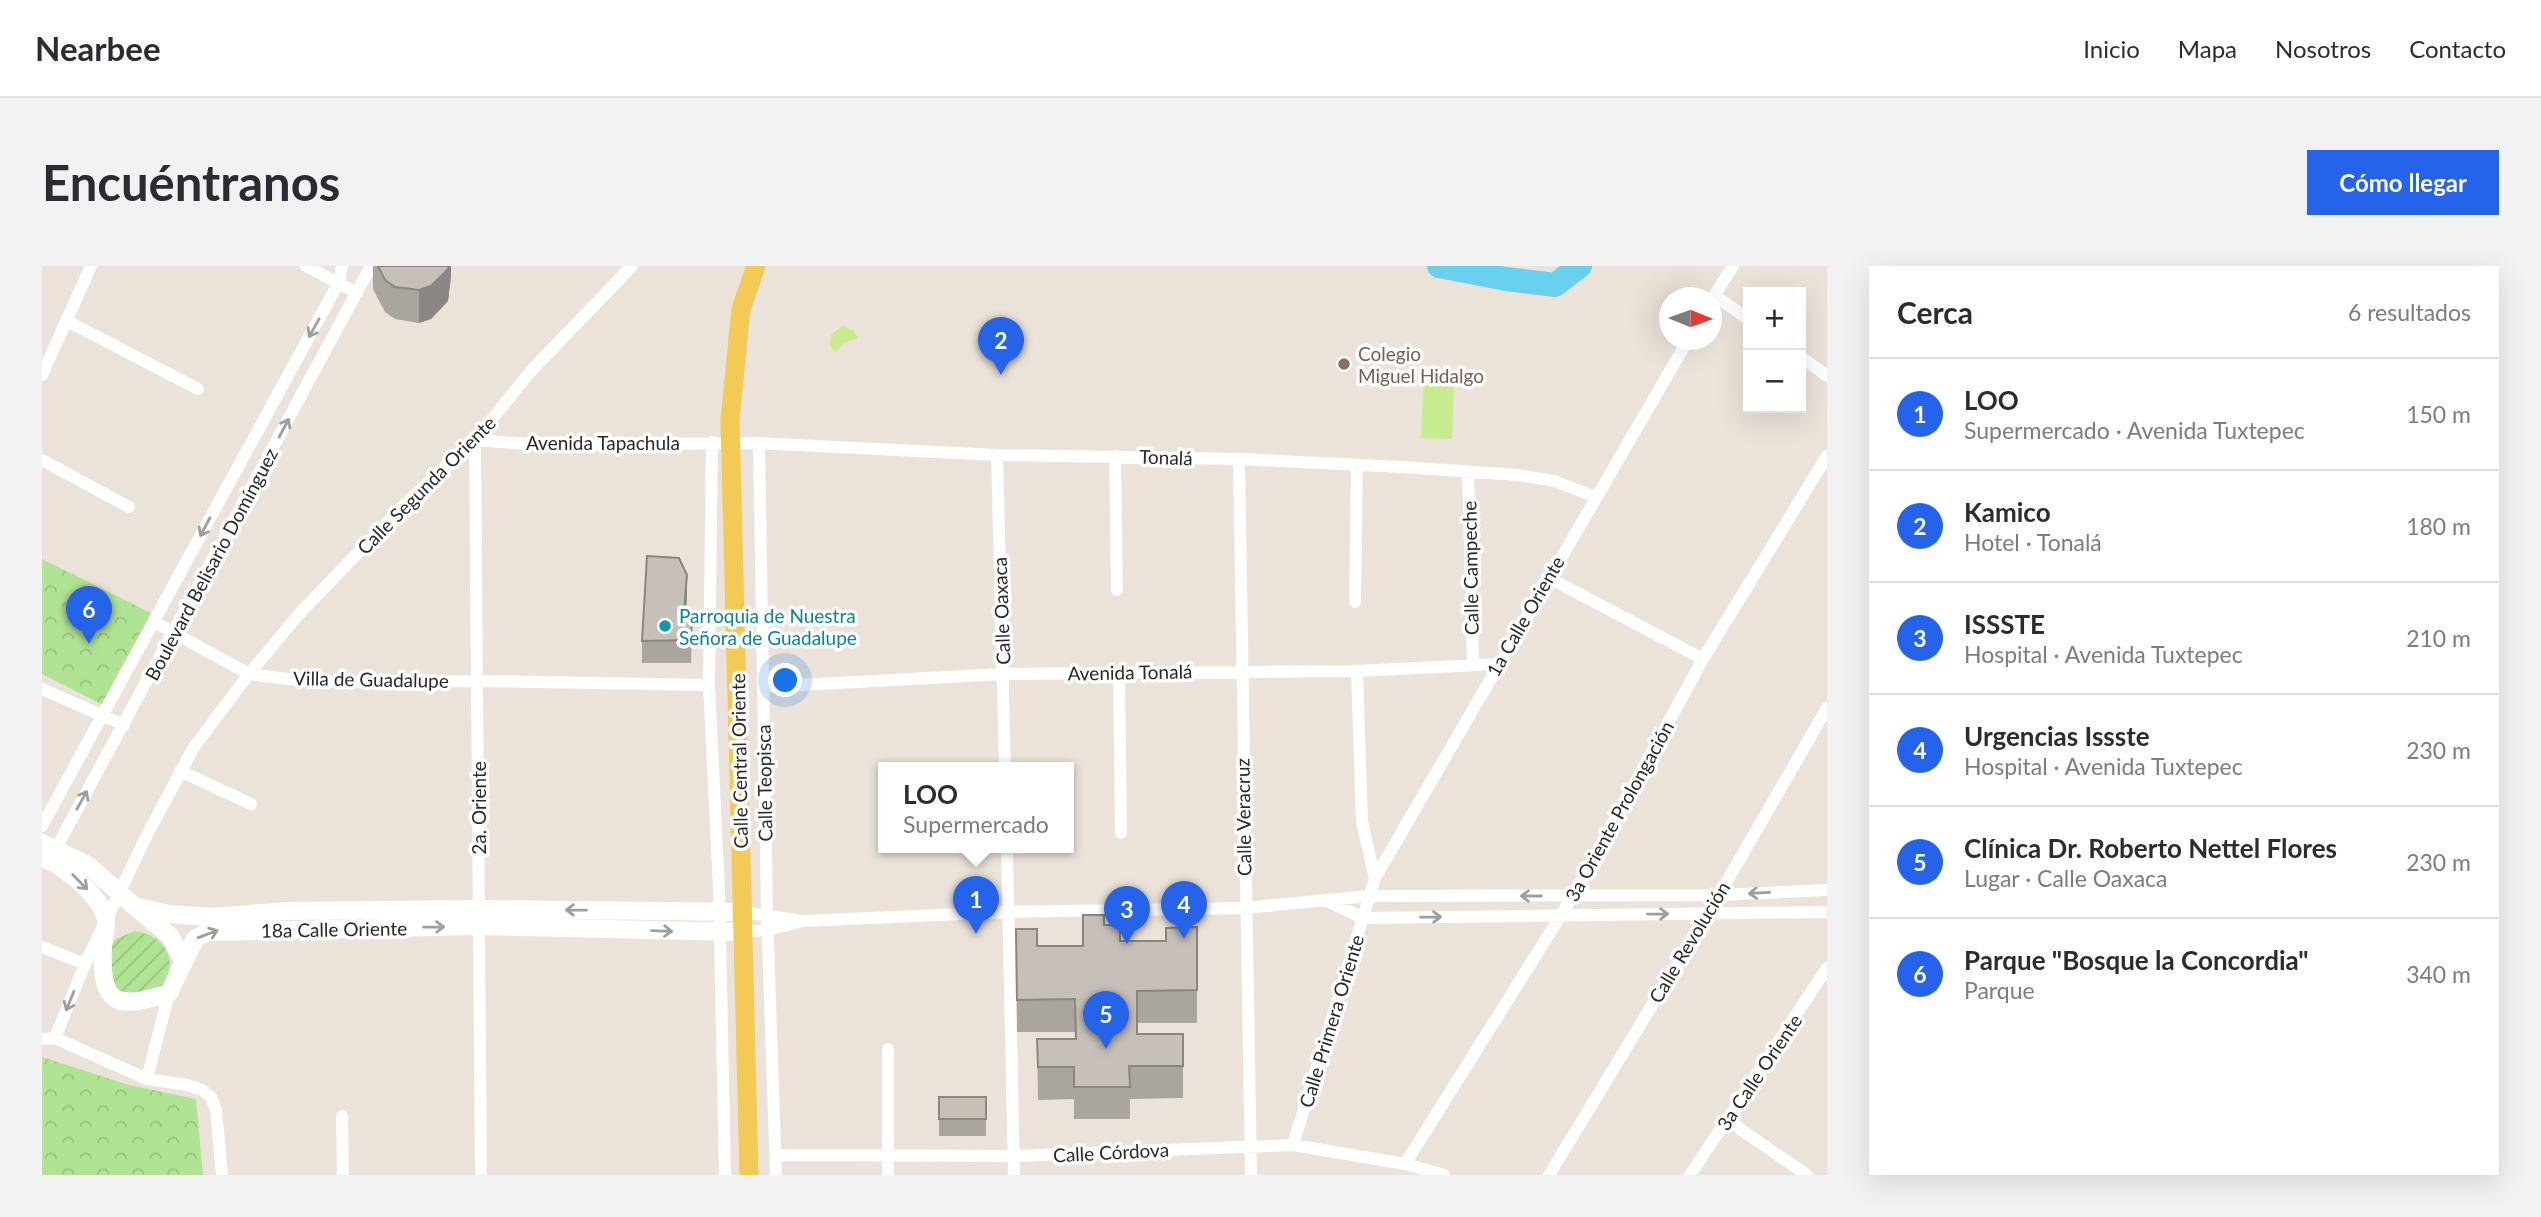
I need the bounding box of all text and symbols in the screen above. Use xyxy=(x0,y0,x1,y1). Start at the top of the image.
text: Nearbee xyxy=(35,28,161,68)
text: Inicio xyxy=(2083,34,2140,63)
text: Mapa xyxy=(2178,34,2237,63)
text: Nosotros xyxy=(2275,34,2371,63)
text: Contacto xyxy=(2409,34,2506,63)
button: Cómo llegar xyxy=(2307,150,2499,215)
text: Encuéntranos xyxy=(42,153,340,211)
north arrow xyxy=(1659,287,1722,350)
map controls xyxy=(1743,287,1806,413)
button: + xyxy=(1743,287,1806,350)
text: Cerca xyxy=(1897,294,1973,330)
text: 6 resultados xyxy=(2348,298,2471,326)
one-way arrow xyxy=(307,317,321,337)
pin: 2 xyxy=(978,317,1024,375)
place label: Colegio Miguel Hidalgo xyxy=(1358,342,1484,387)
button: − xyxy=(1743,350,1806,413)
marker: Colegio Miguel Hidalgo xyxy=(1336,356,1352,372)
text: LOO xyxy=(1964,384,2019,416)
text: 1 xyxy=(1913,400,1927,428)
text: 150 m xyxy=(2406,400,2471,428)
street label: Calle Segunda Oriente xyxy=(352,411,500,559)
text: Supermercado · Avenida Tuxtepec xyxy=(1964,416,2305,444)
one-way arrow xyxy=(277,419,291,439)
street label: Avenida Tapachula xyxy=(526,431,680,454)
street label: Boulevard Belisario Domínguez xyxy=(140,444,282,684)
street label: Tonalá xyxy=(1139,445,1193,469)
text: Kamico xyxy=(1964,496,2051,528)
street label: Calle Campeche xyxy=(1457,501,1483,635)
text: 2 xyxy=(1913,512,1927,540)
text: 180 m xyxy=(2406,512,2471,540)
one-way arrow xyxy=(198,517,212,537)
text: Hotel · Tonalá xyxy=(1964,528,2102,556)
street label: 1a Calle Oriente xyxy=(1481,552,1569,680)
street label: Calle Oaxaca xyxy=(988,557,1014,665)
pin: 6 xyxy=(66,586,112,644)
place label: Parroquia de Nuestra Señora de Guadalupe xyxy=(679,604,857,649)
text: ISSSTE xyxy=(1964,608,2045,640)
marker: Parroquia de Nuestra Señora de Guadalupe xyxy=(657,618,673,634)
text: 3 xyxy=(1913,624,1927,652)
text: 210 m xyxy=(2406,624,2471,652)
text: Hospital · Avenida Tuxtepec xyxy=(1964,640,2243,668)
street label: Avenida Tonalá xyxy=(1067,659,1193,685)
your location xyxy=(768,663,802,697)
street label: Villa de Guadalupe xyxy=(293,666,449,692)
street label: Calle Central Oriente xyxy=(726,673,752,849)
street label: 3a Oriente Prolongación xyxy=(1560,717,1678,905)
text: Urgencias Issste xyxy=(1964,720,2150,752)
street label: Calle Teopisca xyxy=(751,724,777,842)
text: 4 xyxy=(1913,736,1927,764)
text: 230 m xyxy=(2406,736,2471,764)
text: Hospital · Avenida Tuxtepec xyxy=(1964,752,2243,780)
street label: Calle Veracruz xyxy=(1230,758,1256,876)
street label: 2a. Oriente xyxy=(467,761,490,855)
popup xyxy=(878,762,1074,853)
text: LOO xyxy=(903,778,958,810)
one-way arrow xyxy=(75,791,89,811)
text: Supermercado xyxy=(903,810,1049,838)
text: Clínica Dr. Roberto Nettel Flores xyxy=(1964,832,2337,864)
text: 5 xyxy=(1913,848,1927,876)
text: 230 m xyxy=(2406,848,2471,876)
text: Lugar · Calle Oaxaca xyxy=(1964,864,2168,892)
one-way arrow xyxy=(71,874,88,891)
pin: 1 xyxy=(953,876,999,934)
street label: Calle Revolución xyxy=(1644,877,1734,1007)
pin: 4 xyxy=(1161,881,1207,939)
pin: 3 xyxy=(1104,886,1150,944)
one-way arrow xyxy=(1748,886,1771,899)
one-way arrow xyxy=(1520,889,1543,903)
one-way arrow xyxy=(565,903,588,917)
one-way arrow xyxy=(1647,907,1670,921)
one-way arrow xyxy=(1419,910,1442,924)
street label: 18a Calle Oriente xyxy=(261,916,407,942)
one-way arrow xyxy=(422,920,445,934)
one-way arrow xyxy=(650,925,673,938)
one-way arrow xyxy=(197,927,218,939)
street label: Calle Primera Oriente xyxy=(1294,932,1368,1110)
text: Parque "Bosque la Concordia" xyxy=(1964,944,2309,976)
text: 6 xyxy=(1913,960,1927,988)
text: 340 m xyxy=(2406,960,2471,988)
text: Parque xyxy=(1964,976,2035,1004)
one-way arrow xyxy=(63,990,76,1011)
pin: 5 xyxy=(1083,991,1129,1049)
street label: 3a Calle Oriente xyxy=(1712,1010,1806,1134)
street label: Calle Córdova xyxy=(1052,1137,1170,1167)

